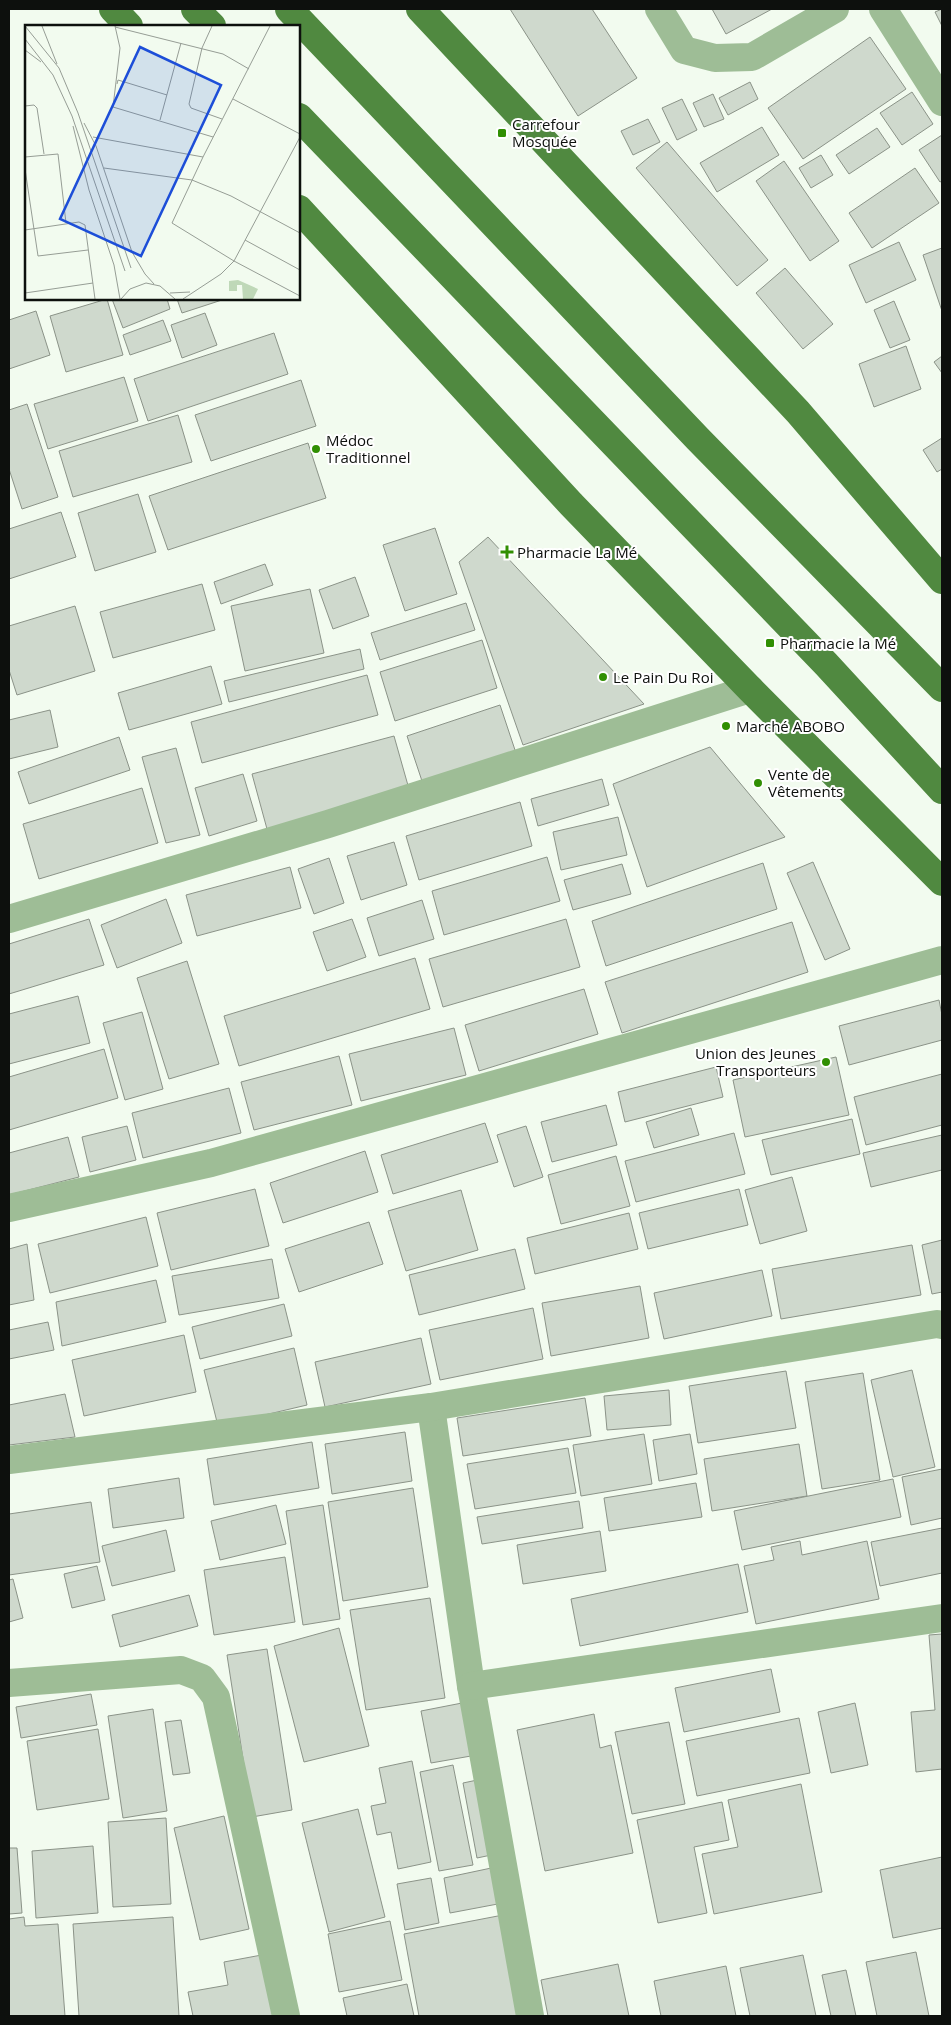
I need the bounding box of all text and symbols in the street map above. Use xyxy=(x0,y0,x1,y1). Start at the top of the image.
inset map xyxy=(25,25,300,300)
place label: Carrefour Mosquée xyxy=(512,114,580,151)
marker: Carrefour Mosquée xyxy=(496,127,508,139)
place label: Médoc Traditionnel xyxy=(326,430,410,467)
marker: Médoc Traditionnel xyxy=(310,443,322,455)
place label: Pharmacie La Mé xyxy=(517,542,637,562)
marker: Pharmacie La Mé xyxy=(501,546,513,558)
place label: Pharmacie la Mé xyxy=(780,633,896,653)
marker: Pharmacie la Mé xyxy=(764,637,776,649)
place label: Le Pain Du Roi xyxy=(613,667,713,687)
marker: Le Pain Du Roi xyxy=(597,671,609,683)
place label: Marché ABOBO xyxy=(736,716,845,736)
marker: Marché ABOBO xyxy=(720,720,732,732)
place label: Vente de Vêtements xyxy=(768,764,843,801)
marker: Vente de Vêtements xyxy=(752,777,764,789)
place label: Union des Jeunes Transporteurs xyxy=(695,1043,816,1080)
marker: Union des Jeunes Transporteurs xyxy=(820,1056,832,1068)

